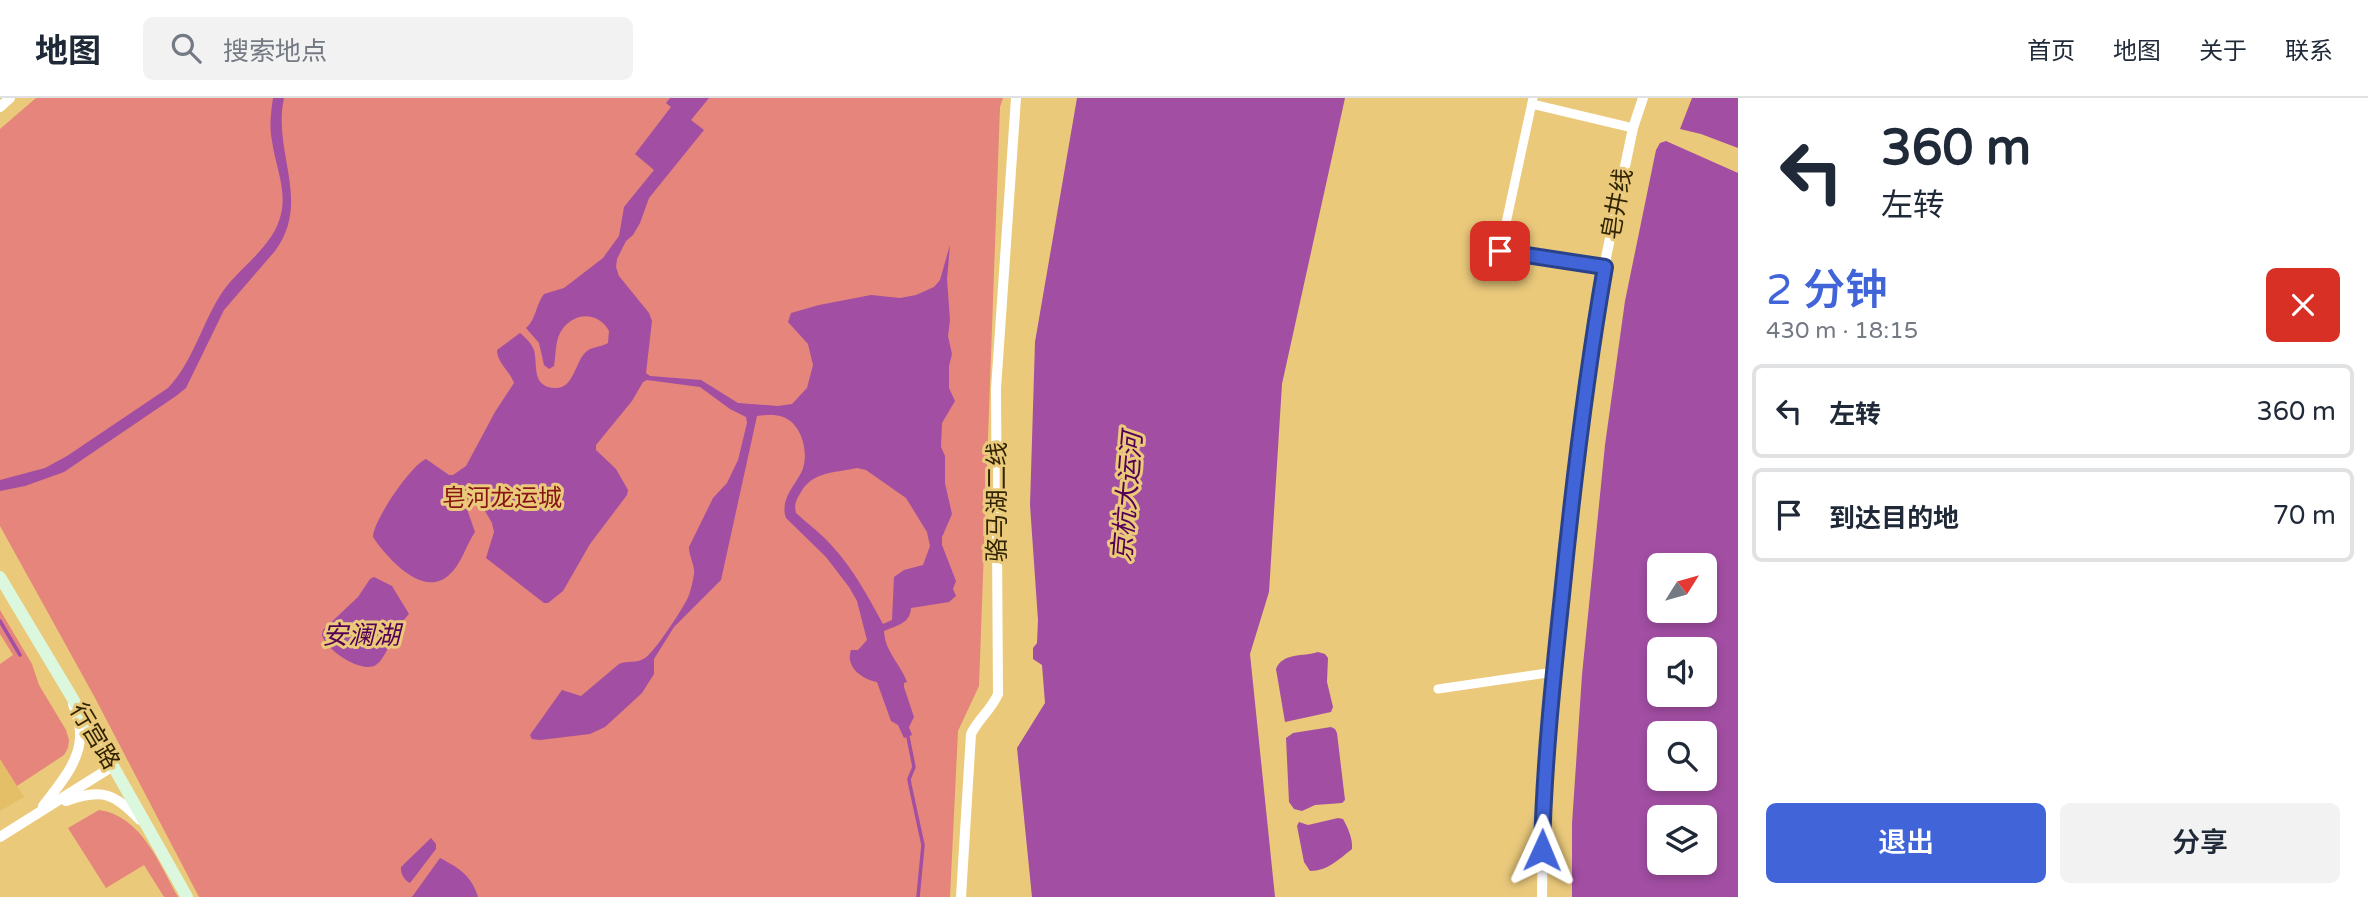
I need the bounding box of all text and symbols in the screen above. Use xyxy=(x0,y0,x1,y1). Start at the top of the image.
search box xyxy=(143,17,633,80)
icon: search xyxy=(167,29,205,67)
text: 地图 xyxy=(35,32,101,71)
text: 搜索地点 xyxy=(223,36,327,67)
text: 首页 xyxy=(2027,37,2075,66)
text: 地图 xyxy=(2113,37,2161,66)
text: 关于 xyxy=(2199,37,2247,66)
text: 联系 xyxy=(2285,37,2333,66)
text: 360 m xyxy=(1881,119,2031,178)
icon: left xyxy=(1766,126,1857,217)
street label: 皂井线 xyxy=(1596,166,1639,242)
text: 左转 xyxy=(1881,187,1945,225)
pin xyxy=(1470,221,1530,281)
icon: arrive xyxy=(1481,232,1519,270)
text: 2 分钟 xyxy=(1766,265,1887,316)
button: close xyxy=(2266,268,2340,342)
text: 430 m · 18:15 xyxy=(1766,317,1918,345)
icon: left xyxy=(1770,392,1808,430)
text: 360 m xyxy=(2256,396,2336,427)
text: 左转 xyxy=(1829,399,1881,430)
water label: 京杭大运河 xyxy=(1106,426,1149,563)
street label: 骆马湖二线 xyxy=(983,442,1012,562)
park label: 皂河龙运城 xyxy=(442,484,562,513)
icon: arrive xyxy=(1770,496,1808,534)
text: 70 m xyxy=(2273,500,2336,531)
text: 到达目的地 xyxy=(1829,503,1959,534)
north arrow xyxy=(1647,553,1717,623)
map controls xyxy=(1647,553,1717,875)
water label: 安澜湖 xyxy=(322,620,404,651)
button: sound xyxy=(1647,637,1717,707)
street label: 行宫路 xyxy=(64,698,126,775)
button: search xyxy=(1647,721,1717,791)
button: 退出 xyxy=(1766,803,2046,883)
button: 分享 xyxy=(2060,803,2340,883)
button: layers xyxy=(1647,805,1717,875)
position arrow xyxy=(1505,813,1579,887)

